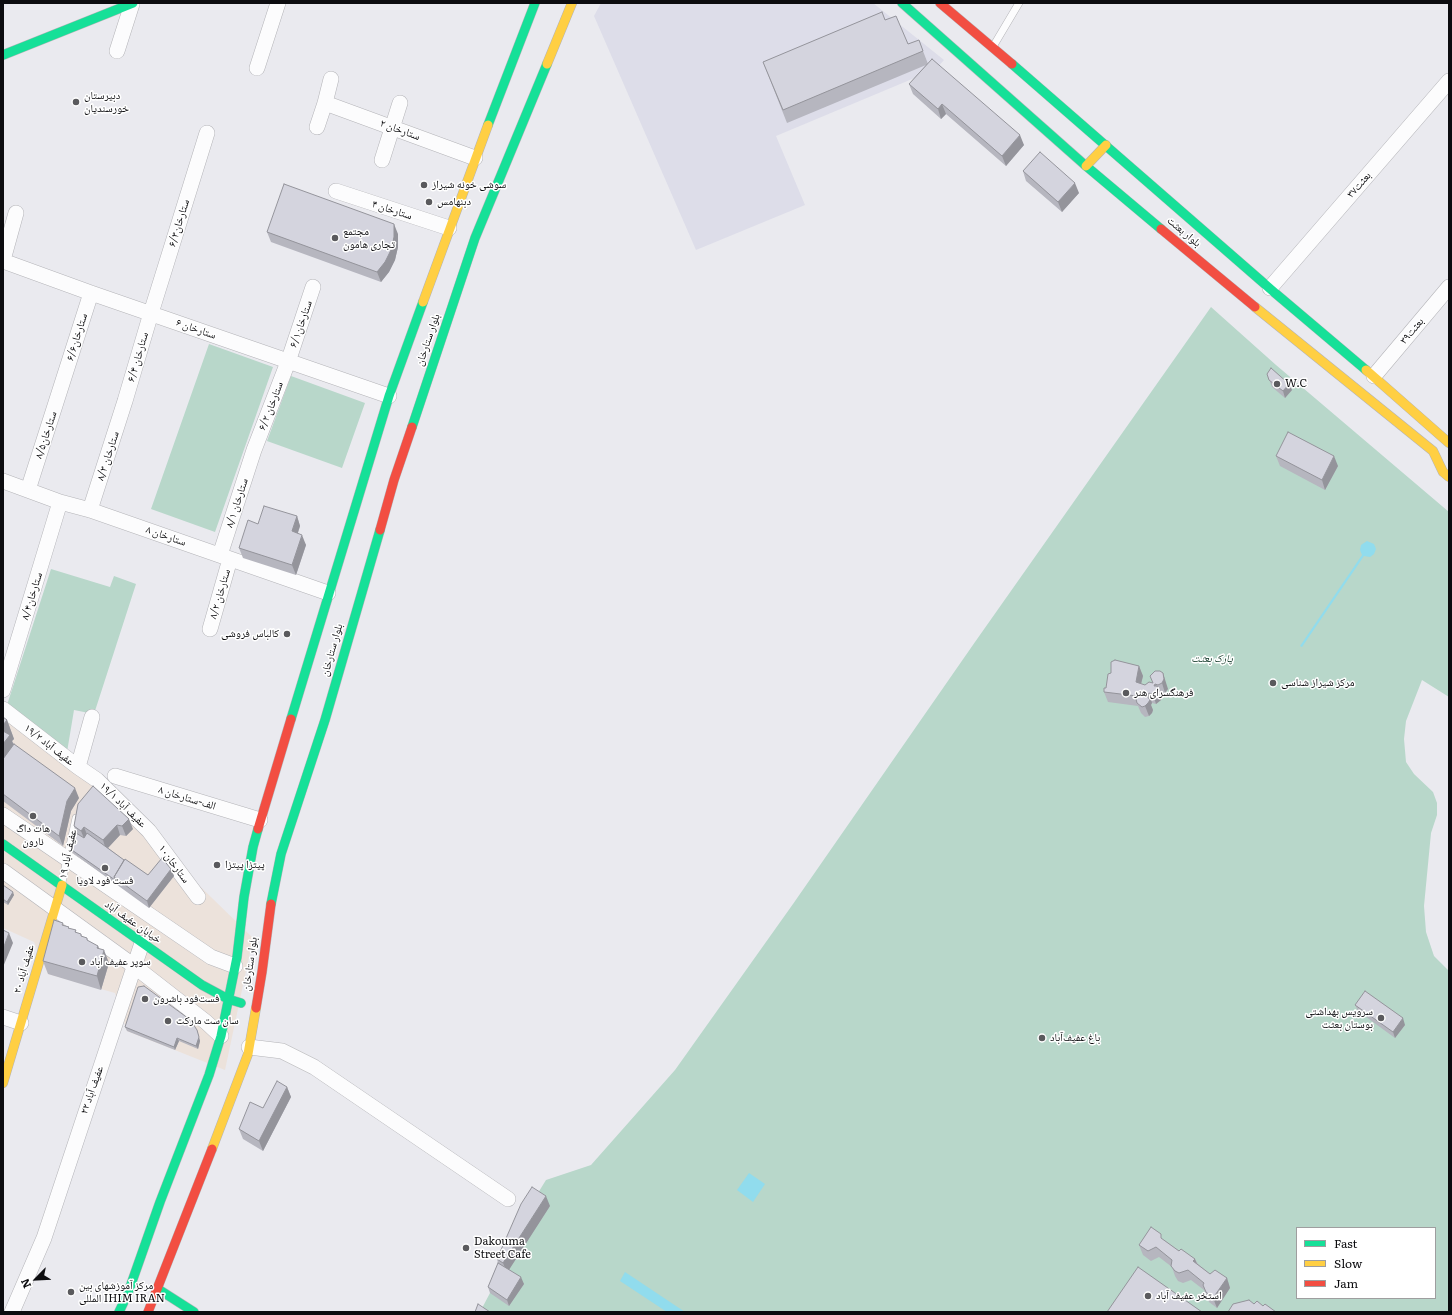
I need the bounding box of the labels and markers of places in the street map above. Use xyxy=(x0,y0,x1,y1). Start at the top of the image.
place label: دبیرستان خورسندیان xyxy=(84,89,129,115)
marker: دبیرستان خورسندیان xyxy=(71,97,81,107)
place label: سوشی خونه شیراز xyxy=(432,178,506,192)
marker: سوشی خونه شیراز xyxy=(419,180,429,190)
place label: دبنهامس xyxy=(437,195,471,209)
marker: دبنهامس xyxy=(424,197,434,207)
place label: مجتمع تجاری هامون xyxy=(343,225,395,251)
marker: مجتمع تجاری هامون xyxy=(330,233,340,243)
place label: W.C xyxy=(1285,377,1307,391)
marker: W.C xyxy=(1272,379,1282,389)
place label: کالباس فروشی xyxy=(221,627,279,641)
marker: کالباس فروشی xyxy=(282,629,292,639)
place label: مرکز شیراز شناسی xyxy=(1281,676,1354,690)
marker: مرکز شیراز شناسی xyxy=(1268,678,1278,688)
place label: فرهنگسرای هنر xyxy=(1134,686,1194,700)
marker: فرهنگسرای هنر xyxy=(1121,688,1131,698)
marker: هات داگ نارون xyxy=(28,811,38,821)
place label: هات داگ نارون xyxy=(16,822,50,848)
place label: پیتزا پیتزا xyxy=(225,858,265,872)
marker: پیتزا پیتزا xyxy=(212,860,222,870)
marker: فست فود لاویا xyxy=(100,863,110,873)
place label: فست فود لاویا xyxy=(76,874,134,888)
place label: سوپر عفیف آباد xyxy=(90,955,151,969)
marker: سوپر عفیف آباد xyxy=(77,957,87,967)
place label: فست‌فود باشرون xyxy=(153,992,220,1006)
marker: فست‌فود باشرون xyxy=(140,994,150,1004)
place label: سرویس بهداشتی بوستان بعثت xyxy=(1305,1005,1373,1031)
marker: سرویس بهداشتی بوستان بعثت xyxy=(1376,1013,1386,1023)
place label: سان ست مارکت xyxy=(176,1014,239,1028)
marker: سان ست مارکت xyxy=(163,1016,173,1026)
place label: باغ عفیف‌آباد xyxy=(1050,1031,1100,1045)
marker: باغ عفیف‌آباد xyxy=(1037,1033,1047,1043)
place label: Dakouma Street Cafe xyxy=(474,1235,531,1261)
marker: Dakouma Street Cafe xyxy=(461,1243,471,1253)
place label: مرکز آموزشهای بین المللی IHIM IRAN xyxy=(79,1279,165,1305)
marker: مرکز آموزشهای بین المللی IHIM IRAN xyxy=(66,1287,76,1297)
place label: استخر عفیف آباد xyxy=(1156,1289,1222,1303)
marker: استخر عفیف آباد xyxy=(1143,1291,1153,1301)

